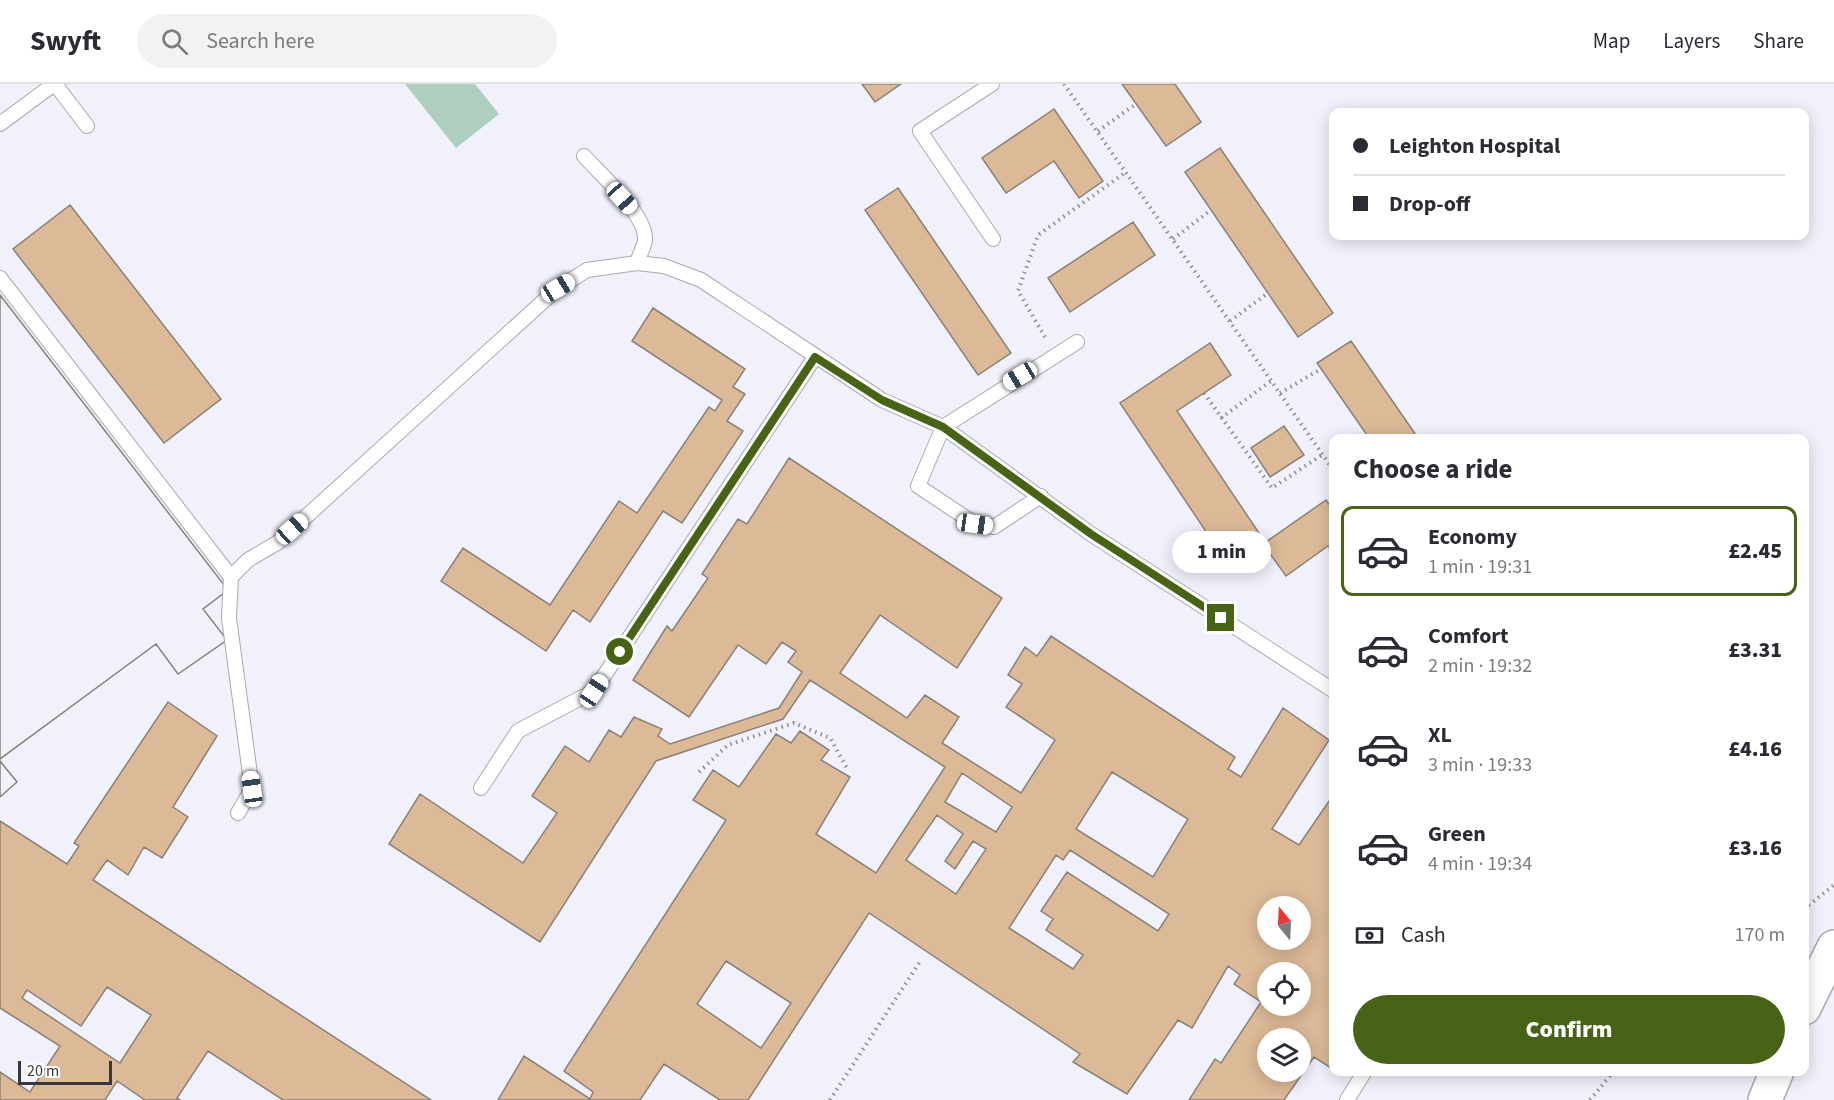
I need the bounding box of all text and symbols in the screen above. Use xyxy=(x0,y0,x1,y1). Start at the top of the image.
search box xyxy=(137,14,557,68)
text: Swyft xyxy=(30,21,101,61)
icon: search xyxy=(158,25,191,58)
text: Search here xyxy=(206,25,315,57)
text: Map xyxy=(1593,26,1630,56)
text: Layers xyxy=(1663,26,1720,56)
text: Share xyxy=(1753,26,1804,56)
text: Leighton Hospital xyxy=(1389,130,1560,162)
car xyxy=(603,179,641,217)
text: Drop-off xyxy=(1389,188,1470,220)
car xyxy=(538,271,578,305)
car xyxy=(1000,359,1040,393)
text: Choose a ride xyxy=(1353,450,1513,489)
car xyxy=(273,510,311,548)
car xyxy=(956,513,994,535)
text: Economy xyxy=(1428,521,1517,553)
icon: car xyxy=(1356,524,1410,578)
callout: 1 min xyxy=(1172,531,1270,573)
text: £2.45 xyxy=(1728,535,1782,567)
text: 1 min xyxy=(1197,538,1246,566)
text: 1 min · 19:31 xyxy=(1428,553,1532,581)
route end xyxy=(1207,604,1234,631)
text: Comfort xyxy=(1428,620,1509,652)
icon: car xyxy=(1356,623,1410,677)
text: £3.31 xyxy=(1728,634,1782,666)
route start xyxy=(606,638,633,665)
text: 2 min · 19:32 xyxy=(1428,652,1532,680)
car xyxy=(576,671,612,711)
text: XL xyxy=(1428,719,1452,751)
icon: car xyxy=(1356,722,1410,776)
text: £4.16 xyxy=(1728,733,1782,765)
text: 3 min · 19:33 xyxy=(1428,751,1532,779)
car xyxy=(241,770,263,808)
text: Green xyxy=(1428,818,1486,850)
icon: car xyxy=(1356,821,1410,875)
text: £3.16 xyxy=(1728,832,1782,864)
text: 4 min · 19:34 xyxy=(1428,850,1532,878)
north arrow xyxy=(1257,896,1311,950)
map controls xyxy=(1257,896,1311,1082)
icon: cash xyxy=(1353,919,1386,952)
text: Cash xyxy=(1401,919,1446,951)
text: 170 m xyxy=(1735,921,1785,949)
button: locate xyxy=(1257,962,1311,1016)
button: Confirm xyxy=(1353,995,1785,1064)
button: layers xyxy=(1257,1028,1311,1082)
scale bar xyxy=(18,1058,112,1086)
text: 20 m xyxy=(27,1060,59,1082)

